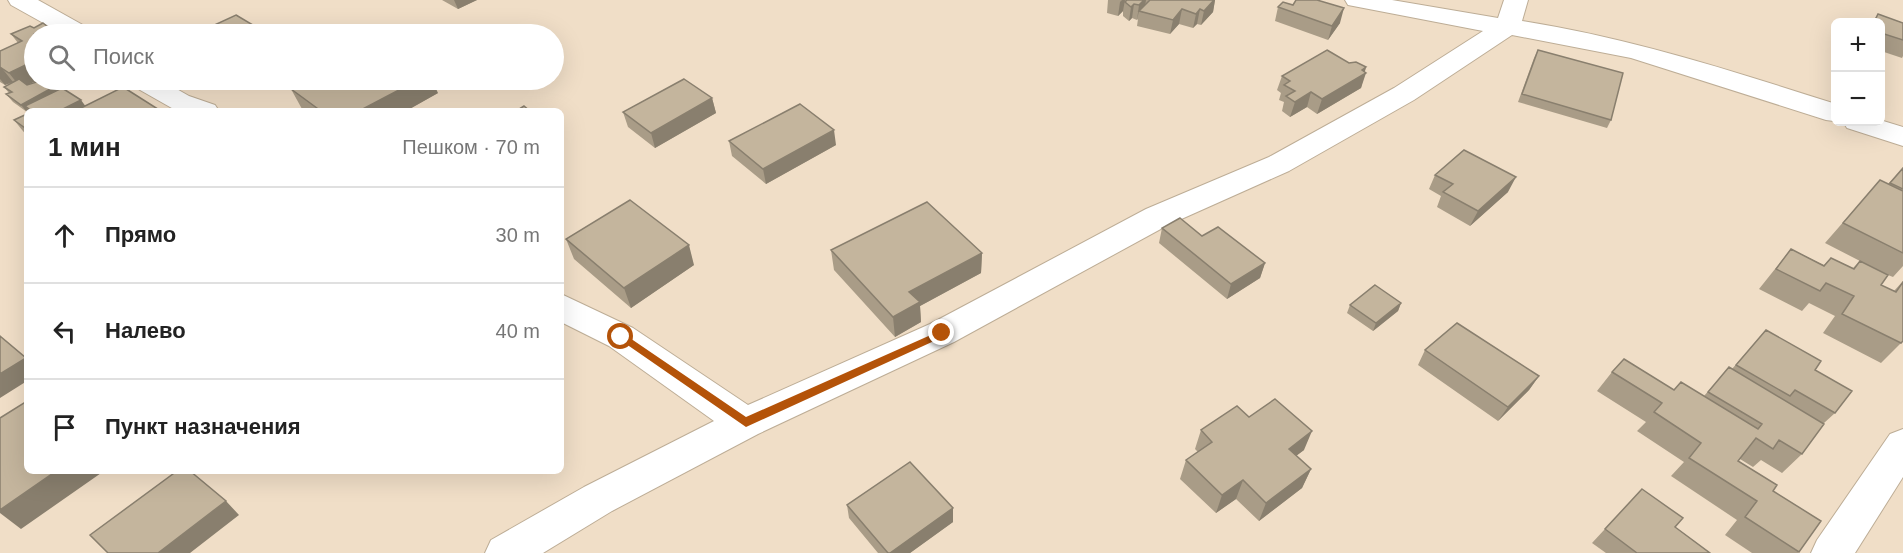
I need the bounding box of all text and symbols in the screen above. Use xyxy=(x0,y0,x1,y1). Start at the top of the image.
map controls xyxy=(1831,18,1885,126)
button: + xyxy=(1831,18,1885,72)
search box xyxy=(24,24,564,90)
icon: search xyxy=(45,41,78,74)
text: Поиск xyxy=(93,44,154,69)
button: − xyxy=(1831,72,1885,126)
text: 1 мин xyxy=(48,132,121,162)
text: Пешком · 70 m xyxy=(402,136,540,158)
icon: ahead xyxy=(48,219,81,252)
text: Прямо xyxy=(105,222,176,247)
text: 30 m xyxy=(496,224,540,246)
icon: left xyxy=(48,315,81,348)
text: Налево xyxy=(105,318,186,343)
route end xyxy=(928,319,954,345)
text: 40 m xyxy=(496,320,540,342)
route start xyxy=(607,323,633,349)
icon: arrive xyxy=(48,411,81,444)
text: Пункт назначения xyxy=(105,414,301,439)

